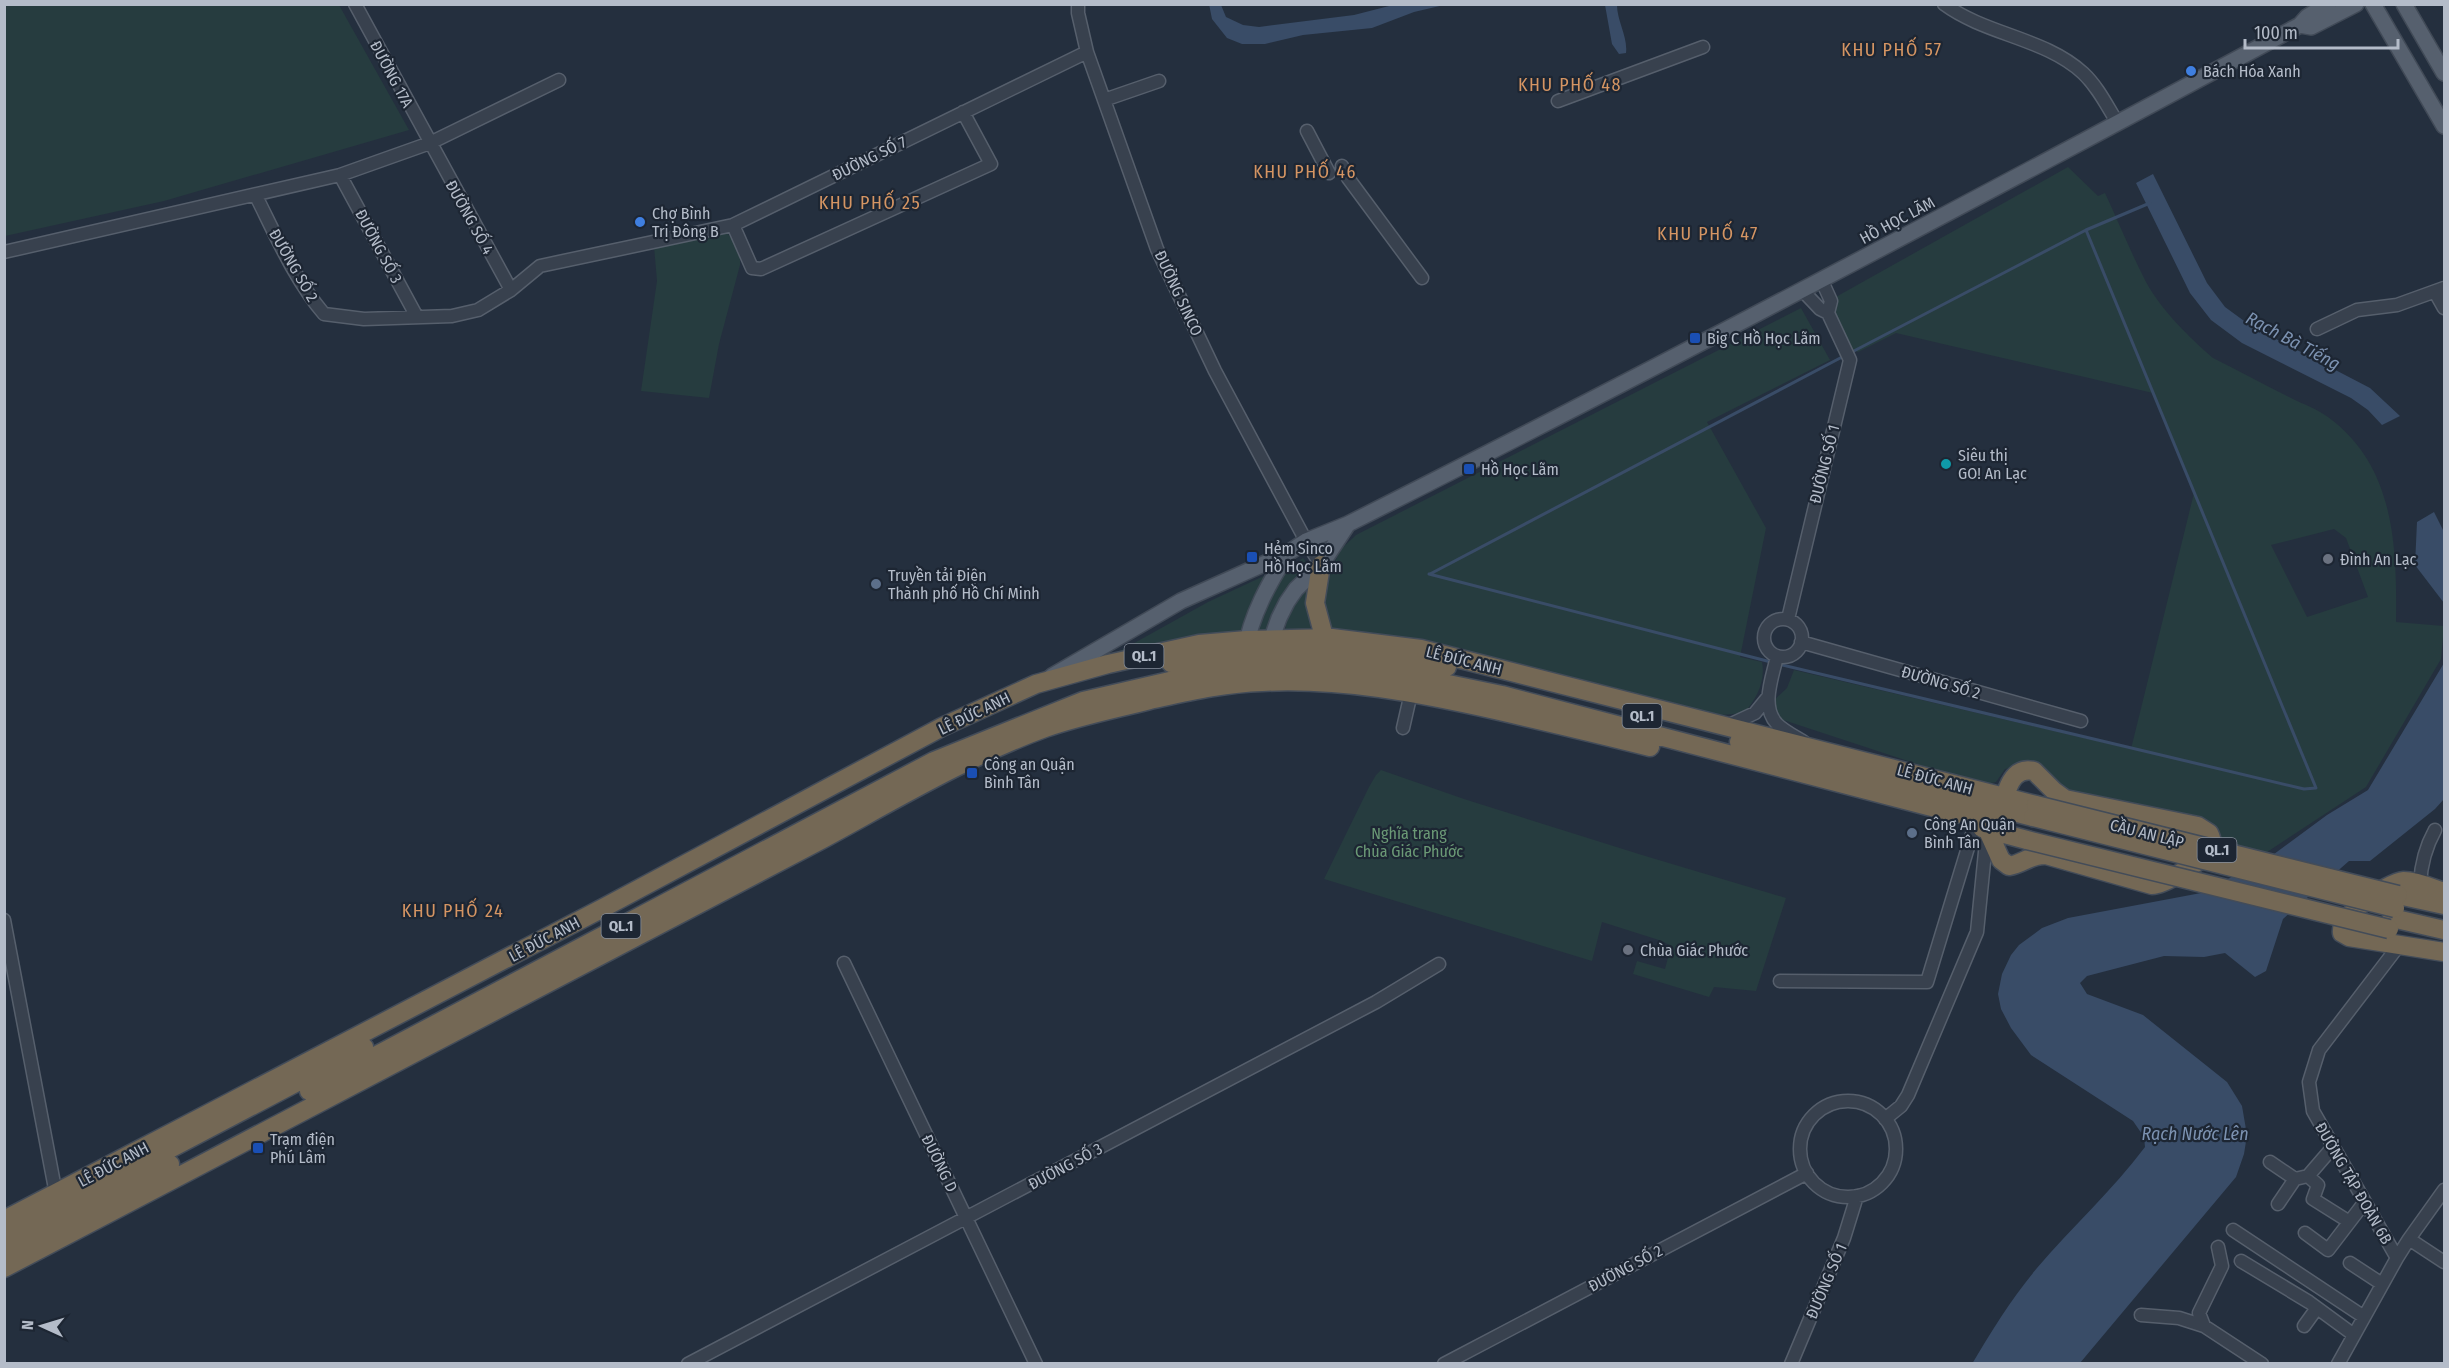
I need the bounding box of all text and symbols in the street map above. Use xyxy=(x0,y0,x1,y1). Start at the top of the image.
scale bar xyxy=(2245,12,2398,50)
text: 100 m xyxy=(2254,22,2298,44)
district label: KHU PHỐ 57 xyxy=(1841,36,1943,61)
street label: ĐƯỜNG 17A xyxy=(366,38,417,111)
place label: Bách Hóa Xanh xyxy=(2203,62,2301,81)
marker: Bách Hóa Xanh xyxy=(2184,64,2198,78)
district label: KHU PHỐ 48 xyxy=(1518,71,1622,96)
street label: ĐƯỜNG SỐ 7 xyxy=(828,129,910,185)
district label: KHU PHỐ 46 xyxy=(1253,158,1357,183)
street label: ĐƯỜNG SỐ 4 xyxy=(441,175,500,258)
district label: KHU PHỐ 25 xyxy=(819,189,921,214)
street label: HỒ HỌC LÃM xyxy=(1855,190,1938,248)
street label: ĐƯỜNG SỐ 3 xyxy=(351,204,409,287)
place label: Chợ Bình Trị Đông B xyxy=(652,204,719,241)
marker: Chợ Bình Trị Đông B xyxy=(633,215,647,229)
district label: KHU PHỐ 47 xyxy=(1657,220,1759,245)
street label: ĐƯỜNG SỐ 2 xyxy=(265,224,325,305)
street label: ĐƯỜNG SINCO xyxy=(1150,248,1207,339)
water label: Rạch Bà Tiếng xyxy=(2242,307,2344,375)
place label: Big C Hồ Học Lãm xyxy=(1707,328,1821,348)
marker: Big C Hồ Học Lãm xyxy=(1688,331,1702,345)
street label: ĐƯỜNG SỐ 1 xyxy=(1803,422,1843,505)
place label: Siêu thị GO! An Lạc xyxy=(1958,446,2027,483)
marker: Siêu thị GO! An Lạc xyxy=(1939,457,1953,471)
place label: Hồ Học Lãm xyxy=(1481,459,1559,479)
marker: Hồ Học Lãm xyxy=(1462,462,1476,476)
place label: Hẻm Sinco Hồ Học Lãm xyxy=(1264,539,1342,576)
marker: Hẻm Sinco Hồ Học Lãm xyxy=(1245,550,1259,564)
place label: Đình An Lạc xyxy=(2340,550,2417,569)
marker: Đình An Lạc xyxy=(2321,552,2335,566)
place label: Truyền tải Điện Thành phố Hồ Chí Minh xyxy=(888,565,1040,603)
marker: Truyền tải Điện Thành phố Hồ Chí Minh xyxy=(869,577,883,591)
street label: LÊ ĐỨC ANH xyxy=(1424,642,1504,679)
road number: QL.1 xyxy=(1124,644,1164,668)
street label: ĐƯỜNG SỐ 2 xyxy=(1899,659,1983,703)
street label: LÊ ĐỨC ANH xyxy=(935,688,1013,739)
road number: QL.1 xyxy=(1622,704,1662,728)
place label: Công an Quận Bình Tân xyxy=(984,755,1075,792)
street label: LÊ ĐỨC ANH xyxy=(1895,760,1975,799)
marker: Công an Quận Bình Tân xyxy=(965,766,979,780)
street label: CẦU AN LẬP xyxy=(2108,813,2186,852)
place label: Công An Quận Bình Tân xyxy=(1924,815,2015,852)
park label: Nghĩa trang Chùa Giác Phước xyxy=(1355,824,1463,861)
marker: Công An Quận Bình Tân xyxy=(1905,826,1919,840)
road number: QL.1 xyxy=(2198,838,2236,862)
district label: KHU PHỐ 24 xyxy=(402,897,504,922)
street label: LÊ ĐỨC ANH xyxy=(506,913,583,966)
road number: QL.1 xyxy=(602,914,640,938)
place label: Chùa Giác Phước xyxy=(1640,941,1748,960)
marker: Chùa Giác Phước xyxy=(1621,943,1635,957)
street label: ĐƯỜNG TẬP ĐOÀN 6B xyxy=(2311,1119,2396,1248)
water label: Rạch Nước Lên xyxy=(2141,1123,2249,1145)
place label: Trạm điện Phú Lâm xyxy=(270,1130,335,1167)
street label: ĐƯỜNG D xyxy=(918,1131,962,1195)
street label: ĐƯỜNG SỐ 3 xyxy=(1023,1136,1106,1194)
street label: LÊ ĐỨC ANH xyxy=(75,1138,152,1191)
marker: Trạm điện Phú Lâm xyxy=(251,1141,265,1155)
street label: ĐƯỜNG SỐ 2 xyxy=(1584,1238,1665,1296)
street label: ĐƯỜNG SỐ 1 xyxy=(1799,1239,1851,1322)
north arrow xyxy=(12,1296,72,1356)
text: N xyxy=(18,1320,37,1330)

